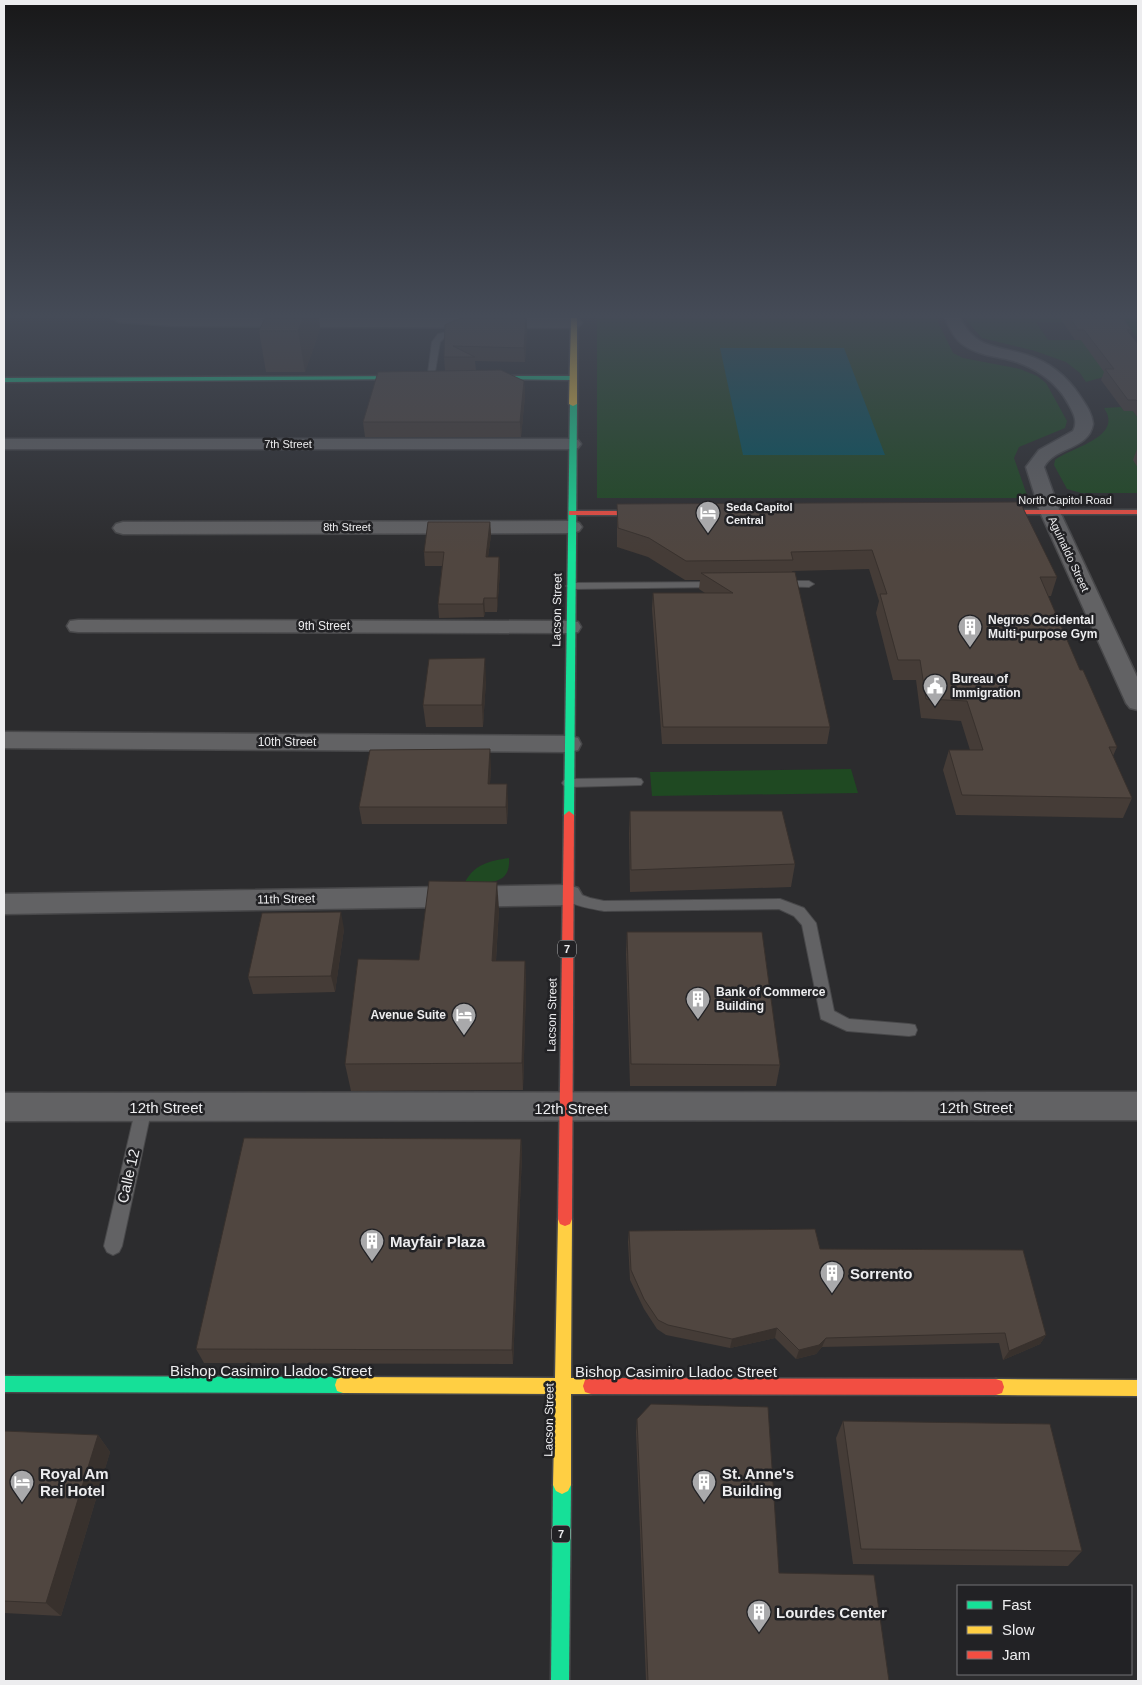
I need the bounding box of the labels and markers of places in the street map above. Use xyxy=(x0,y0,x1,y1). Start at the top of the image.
hotel icon: Seda Capitol Central xyxy=(695,500,721,534)
place label: Seda Capitol Central xyxy=(726,501,793,526)
place label: Negros Occidental Multi-purpose Gym xyxy=(988,613,1097,641)
building icon: Negros Occidental Multi-purpose Gym xyxy=(957,614,983,648)
place label: Bureau of Immigration xyxy=(952,672,1021,700)
public building icon: Bureau of Immigration xyxy=(922,673,948,707)
place label: Bank of Commerce Building xyxy=(716,985,826,1013)
building icon: Bank of Commerce Building xyxy=(685,986,711,1020)
hotel icon: Avenue Suite xyxy=(451,1002,477,1036)
place label: Avenue Suite xyxy=(370,1008,446,1022)
building icon: Mayfair Plaza xyxy=(359,1228,385,1262)
place label: Mayfair Plaza xyxy=(390,1233,486,1250)
building icon: Sorrento xyxy=(819,1260,845,1294)
place label: Sorrento xyxy=(850,1265,913,1282)
place label: Royal Am Rei Hotel xyxy=(40,1465,109,1499)
place label: St. Anne's Building xyxy=(722,1465,794,1499)
hotel icon: Royal Am Rei Hotel xyxy=(9,1469,35,1503)
building icon: St. Anne's Building xyxy=(691,1469,717,1503)
building icon: Lourdes Center xyxy=(746,1599,772,1633)
place label: Lourdes Center xyxy=(776,1604,887,1621)

